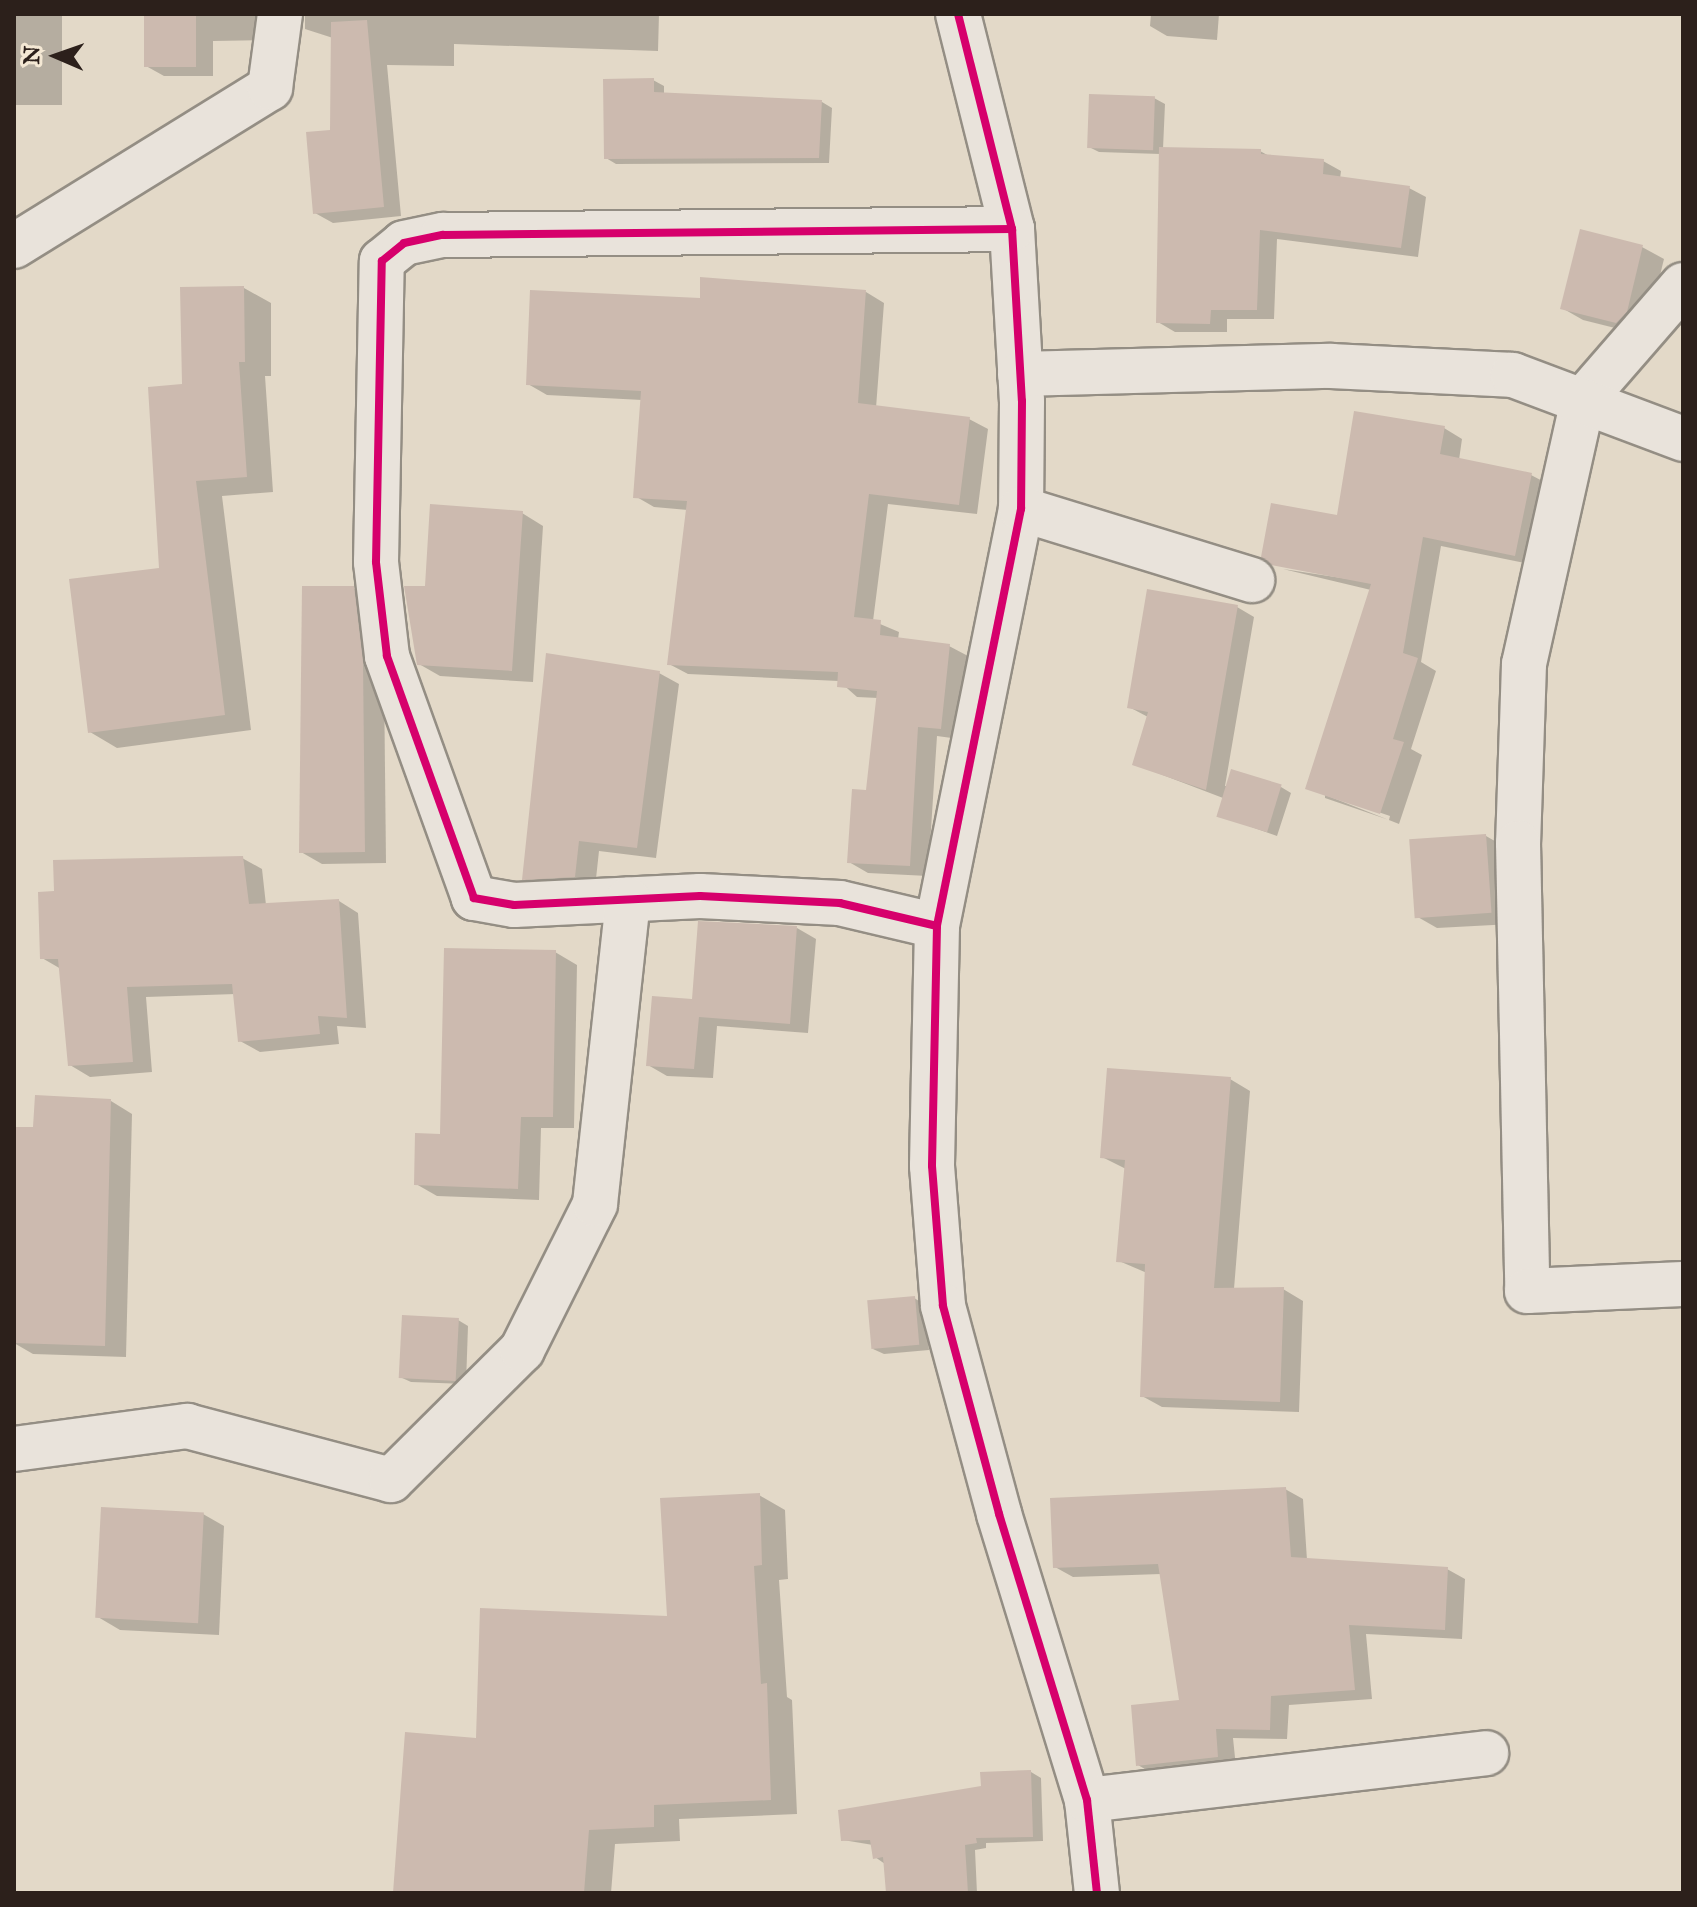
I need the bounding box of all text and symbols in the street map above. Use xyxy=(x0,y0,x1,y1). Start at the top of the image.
north arrow xyxy=(16,16,96,96)
text: N xyxy=(18,45,45,65)

